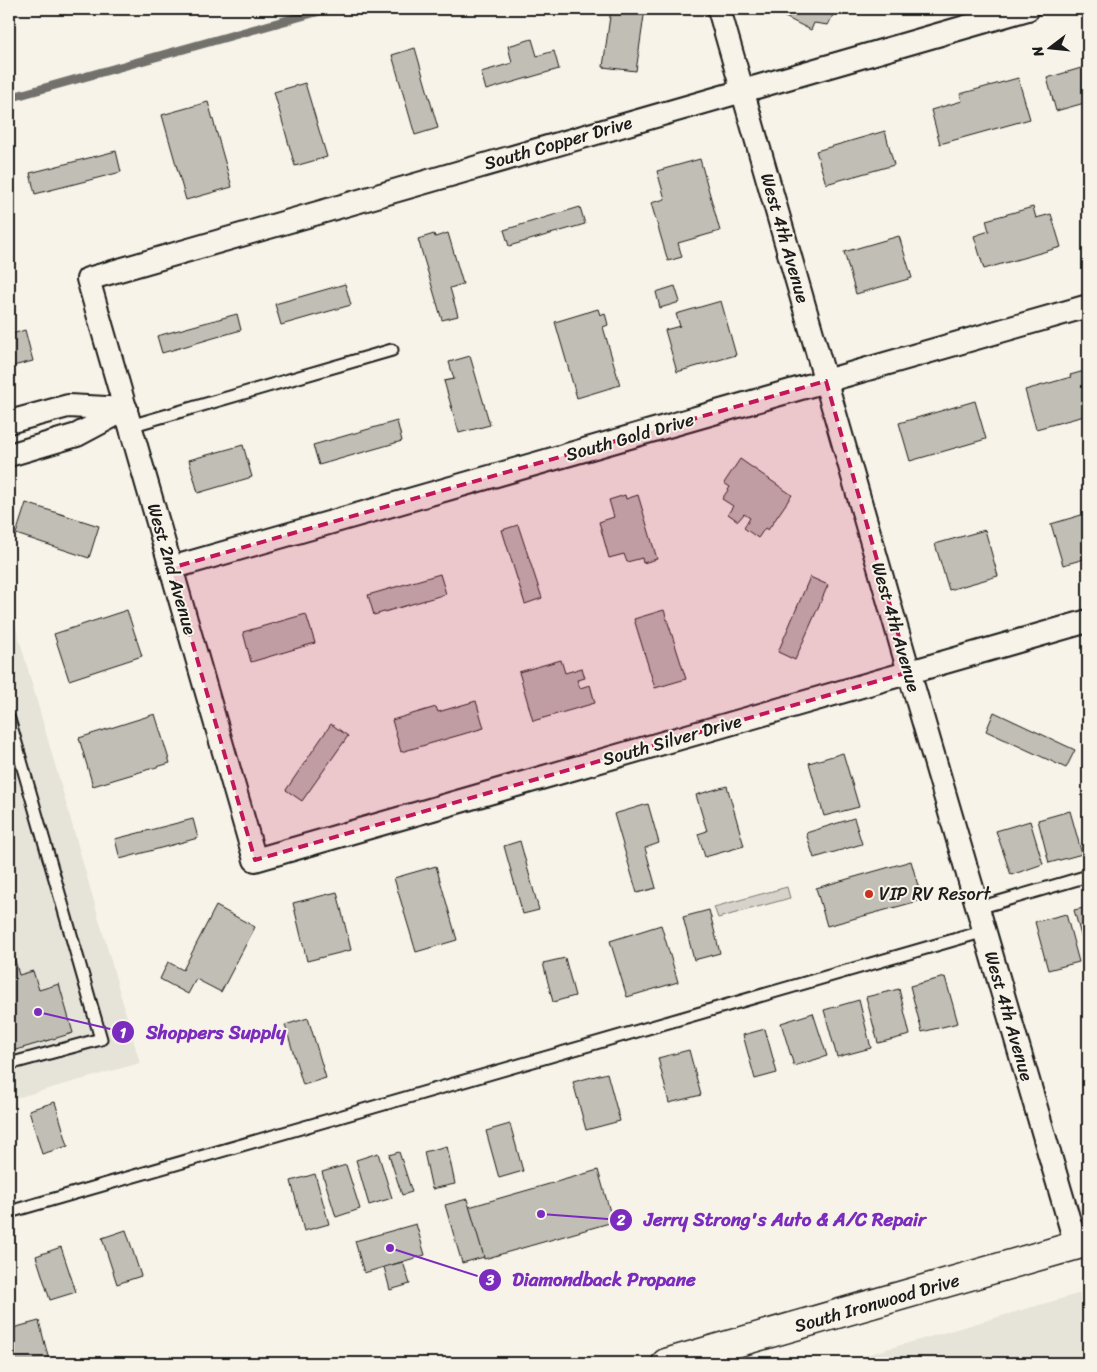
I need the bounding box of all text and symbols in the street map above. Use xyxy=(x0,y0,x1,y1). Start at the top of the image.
north arrow xyxy=(1024,22,1074,72)
text: N xyxy=(1025,43,1052,61)
street label: South Copper Drive xyxy=(480,106,636,179)
street label: West 4th Avenue xyxy=(751,169,819,307)
street label: South Gold Drive xyxy=(562,403,698,471)
street label: West 2nd Avenue xyxy=(138,499,206,639)
street label: West 4th Avenue xyxy=(862,558,930,696)
street label: South Silver Drive xyxy=(599,705,746,775)
place label: VIP RV Resort xyxy=(879,878,991,910)
marker: VIP RV Resort xyxy=(863,888,875,900)
street label: West 4th Avenue xyxy=(975,947,1043,1085)
callout: Shoppers Supply xyxy=(110,1015,296,1049)
text: Shoppers Supply xyxy=(145,1016,287,1049)
text: 1 xyxy=(120,1020,127,1046)
callout: Jerry Strong's Auto & A/C Repair xyxy=(609,1203,936,1237)
text: Jerry Strong's Auto & A/C Repair xyxy=(643,1203,928,1236)
text: 2 xyxy=(616,1207,626,1233)
callout: Diamondback Propane xyxy=(477,1263,705,1297)
text: Diamondback Propane xyxy=(512,1263,696,1296)
street label: South Ironwood Drive xyxy=(790,1264,964,1342)
text: 3 xyxy=(485,1267,495,1293)

